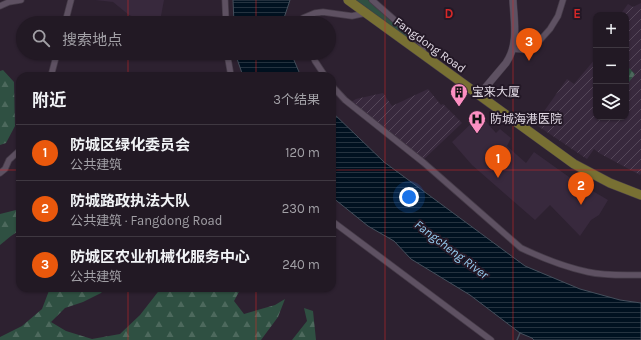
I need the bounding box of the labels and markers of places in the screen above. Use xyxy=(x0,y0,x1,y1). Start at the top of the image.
pin: 3 xyxy=(516,28,542,61)
building icon: 宝来大厦 xyxy=(449,82,469,107)
place label: 宝来大厦 xyxy=(472,85,520,99)
hospital icon: 防城海港医院 xyxy=(467,109,487,134)
place label: 防城海港医院 xyxy=(490,112,562,126)
pin: 1 xyxy=(485,145,511,178)
pin: 2 xyxy=(568,172,594,205)

